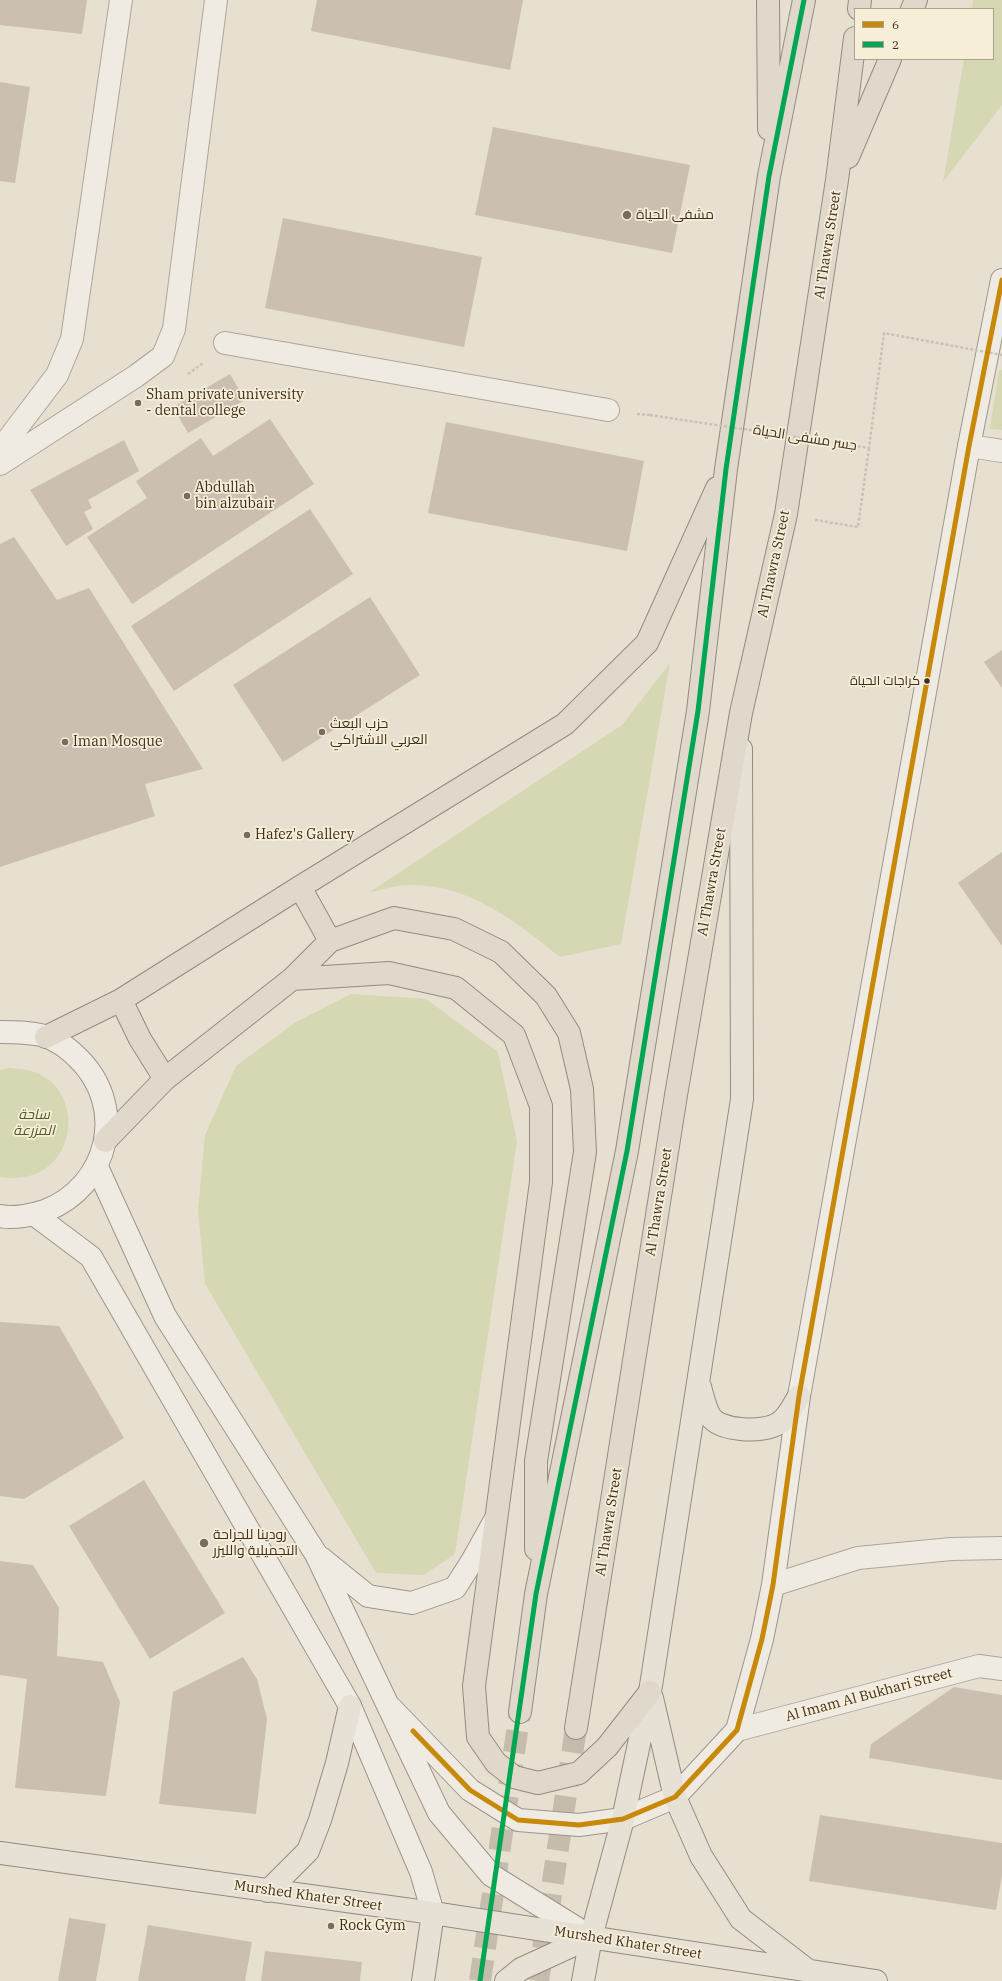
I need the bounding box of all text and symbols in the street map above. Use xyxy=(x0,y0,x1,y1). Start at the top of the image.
legend xyxy=(854,8,994,60)
text: 6 xyxy=(892,17,899,32)
text: 2 xyxy=(892,37,899,52)
street label: Al Thawra Street xyxy=(811,190,845,300)
place label: مشفى الحياة xyxy=(636,207,714,223)
marker: مشفى الحياة xyxy=(621,209,633,221)
place label: Sham private university - dental college xyxy=(146,387,304,420)
marker: Sham private university - dental college xyxy=(133,398,143,408)
street label: جسر مشفى الحياة xyxy=(752,421,858,455)
place label: Abdullah bin alzubair xyxy=(195,480,274,512)
marker: Abdullah bin alzubair xyxy=(182,491,192,501)
street label: Al Thawra Street xyxy=(754,509,794,619)
place label: كراجات الحياة xyxy=(850,673,920,689)
marker: كراجات الحياة xyxy=(922,676,932,686)
place label: حزب البعث العربي الاشتراكي xyxy=(330,716,428,748)
marker: حزب البعث العربي الاشتراكي xyxy=(317,727,327,737)
place label: Iman Mosque xyxy=(73,734,163,750)
marker: Iman Mosque xyxy=(60,737,70,747)
place label: Hafez's Gallery xyxy=(255,827,354,843)
street label: Al Thawra Street xyxy=(694,827,730,937)
marker: Hafez's Gallery xyxy=(242,830,252,840)
park label: ساحة المزرعة xyxy=(13,1107,55,1140)
street label: Al Thawra Street xyxy=(642,1147,676,1257)
street label: Al Thawra Street xyxy=(592,1467,626,1577)
place label: رودينا للجراحة التجميلية والليزر xyxy=(213,1527,298,1560)
marker: رودينا للجراحة التجميلية والليزر xyxy=(198,1537,210,1549)
street label: Al Imam Al Bukhari Street xyxy=(784,1665,954,1725)
street label: Murshed Khater Street xyxy=(233,1877,383,1915)
place label: Rock Gym xyxy=(339,1918,406,1934)
marker: Rock Gym xyxy=(326,1921,336,1931)
street label: Murshed Khater Street xyxy=(553,1923,703,1963)

